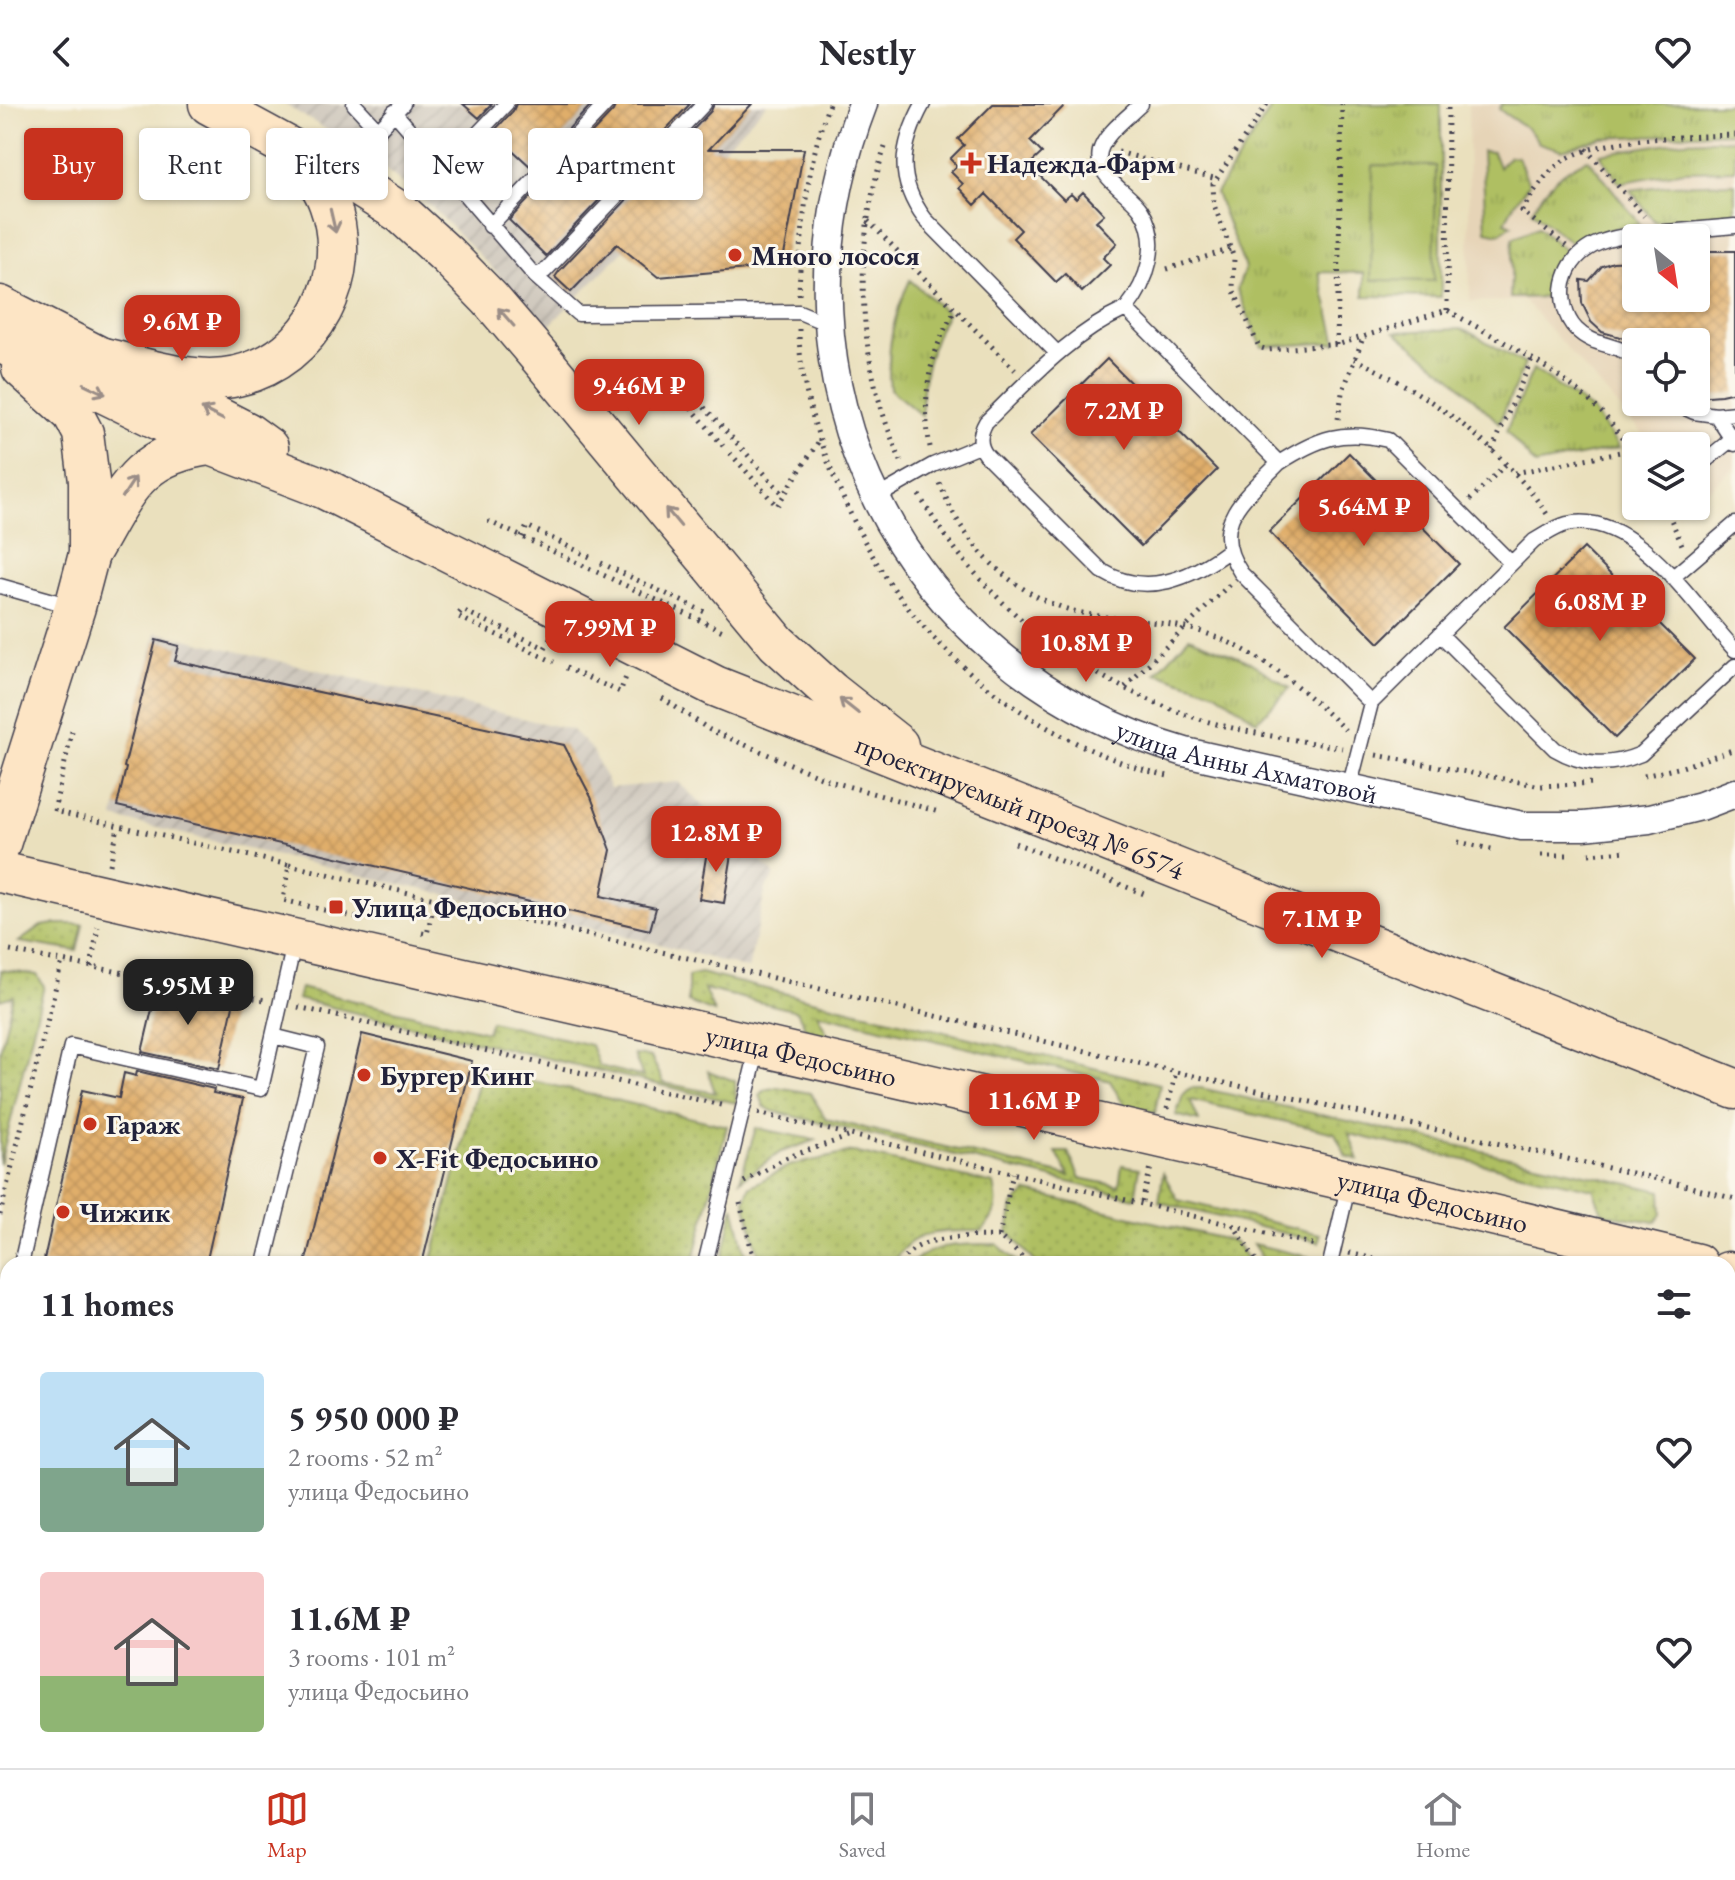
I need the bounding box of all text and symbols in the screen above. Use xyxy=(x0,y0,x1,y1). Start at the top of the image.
text: Nestly xyxy=(819,29,916,76)
icon: back xyxy=(40,30,84,74)
icon: heart xyxy=(1651,30,1695,74)
chip: Buy xyxy=(24,128,123,200)
chip: Rent xyxy=(139,128,250,200)
chip: Filters xyxy=(266,128,388,200)
chip: New xyxy=(404,128,512,200)
chip: Apartment xyxy=(528,128,703,200)
place label: Надежда-Фарм xyxy=(987,145,1175,181)
marker: Надежда-Фарм xyxy=(962,154,980,172)
one-way arrow xyxy=(327,208,342,233)
north arrow xyxy=(1622,224,1710,312)
map controls xyxy=(1622,224,1710,520)
place label: Много лосося xyxy=(751,237,920,273)
marker: Много лосося xyxy=(726,246,744,264)
pin: 9.6M ₽ xyxy=(117,295,247,363)
text: 9.6M ₽ xyxy=(142,304,222,338)
one-way arrow xyxy=(497,308,515,328)
button: locate xyxy=(1622,328,1710,416)
pin: 9.46M ₽ xyxy=(565,359,713,427)
text: 9.46M ₽ xyxy=(592,368,686,402)
one-way arrow xyxy=(83,382,107,397)
pin: 7.2M ₽ xyxy=(1059,384,1189,452)
text: 7.2M ₽ xyxy=(1084,393,1164,427)
one-way arrow xyxy=(201,406,225,421)
button: layers xyxy=(1622,432,1710,520)
one-way arrow xyxy=(121,476,137,499)
pin: 5.64M ₽ xyxy=(1290,480,1438,548)
text: 5.64M ₽ xyxy=(1317,489,1411,523)
one-way arrow xyxy=(664,507,682,528)
pin: 6.08M ₽ xyxy=(1526,575,1674,643)
text: 6.08M ₽ xyxy=(1553,584,1647,618)
pin: 7.99M ₽ xyxy=(536,601,684,669)
text: 7.99M ₽ xyxy=(563,610,657,644)
pin: 10.8M ₽ xyxy=(1012,616,1160,684)
text: 10.8M ₽ xyxy=(1039,625,1133,659)
one-way arrow xyxy=(839,698,860,715)
street label: улица Анны Ахматовой xyxy=(1111,711,1381,812)
street label: проектируемый проезд № 6574 xyxy=(851,725,1190,888)
pin: 12.8M ₽ xyxy=(642,806,790,874)
text: 12.8M ₽ xyxy=(669,815,763,849)
place label: Улица Федосьино xyxy=(351,889,567,925)
pin: 7.1M ₽ xyxy=(1257,892,1387,960)
marker: Улица Федосьино xyxy=(327,898,345,916)
text: 7.1M ₽ xyxy=(1282,901,1362,935)
pin: 5.95M ₽ xyxy=(114,959,262,1027)
text: 5.95M ₽ xyxy=(141,968,235,1002)
street label: улица Федосьино xyxy=(702,1016,900,1095)
place label: Бургер Кинг xyxy=(380,1057,534,1093)
marker: Бургер Кинг xyxy=(355,1066,373,1084)
pin: 11.6M ₽ xyxy=(960,1074,1108,1142)
text: 11.6M ₽ xyxy=(987,1083,1081,1117)
place label: Гараж xyxy=(106,1106,181,1142)
marker: Гараж xyxy=(81,1115,99,1133)
place label: X-Fit Федосьино xyxy=(395,1140,598,1176)
marker: X-Fit Федосьино xyxy=(371,1149,389,1167)
street label: улица Федосьино xyxy=(1334,1161,1532,1241)
place label: Чижик xyxy=(79,1194,171,1230)
marker: Чижик xyxy=(54,1203,72,1221)
text: 11 homes xyxy=(40,1282,174,1326)
icon: filters xyxy=(1652,1282,1696,1326)
text: 5 950 000 ₽ xyxy=(288,1396,459,1440)
icon: home xyxy=(104,1404,200,1500)
icon: heart xyxy=(1652,1430,1696,1474)
text: 2 rooms · 52 m² xyxy=(288,1440,443,1474)
text: улица Федосьино xyxy=(288,1474,469,1508)
text: 11.6M ₽ xyxy=(288,1596,411,1640)
icon: home xyxy=(104,1604,200,1700)
icon: heart xyxy=(1652,1630,1696,1674)
text: 3 rooms · 101 m² xyxy=(288,1640,455,1674)
text: улица Федосьино xyxy=(288,1674,469,1708)
tab: Map xyxy=(265,1787,309,1864)
tab: Saved xyxy=(839,1787,886,1864)
tab: Home xyxy=(1416,1787,1470,1864)

